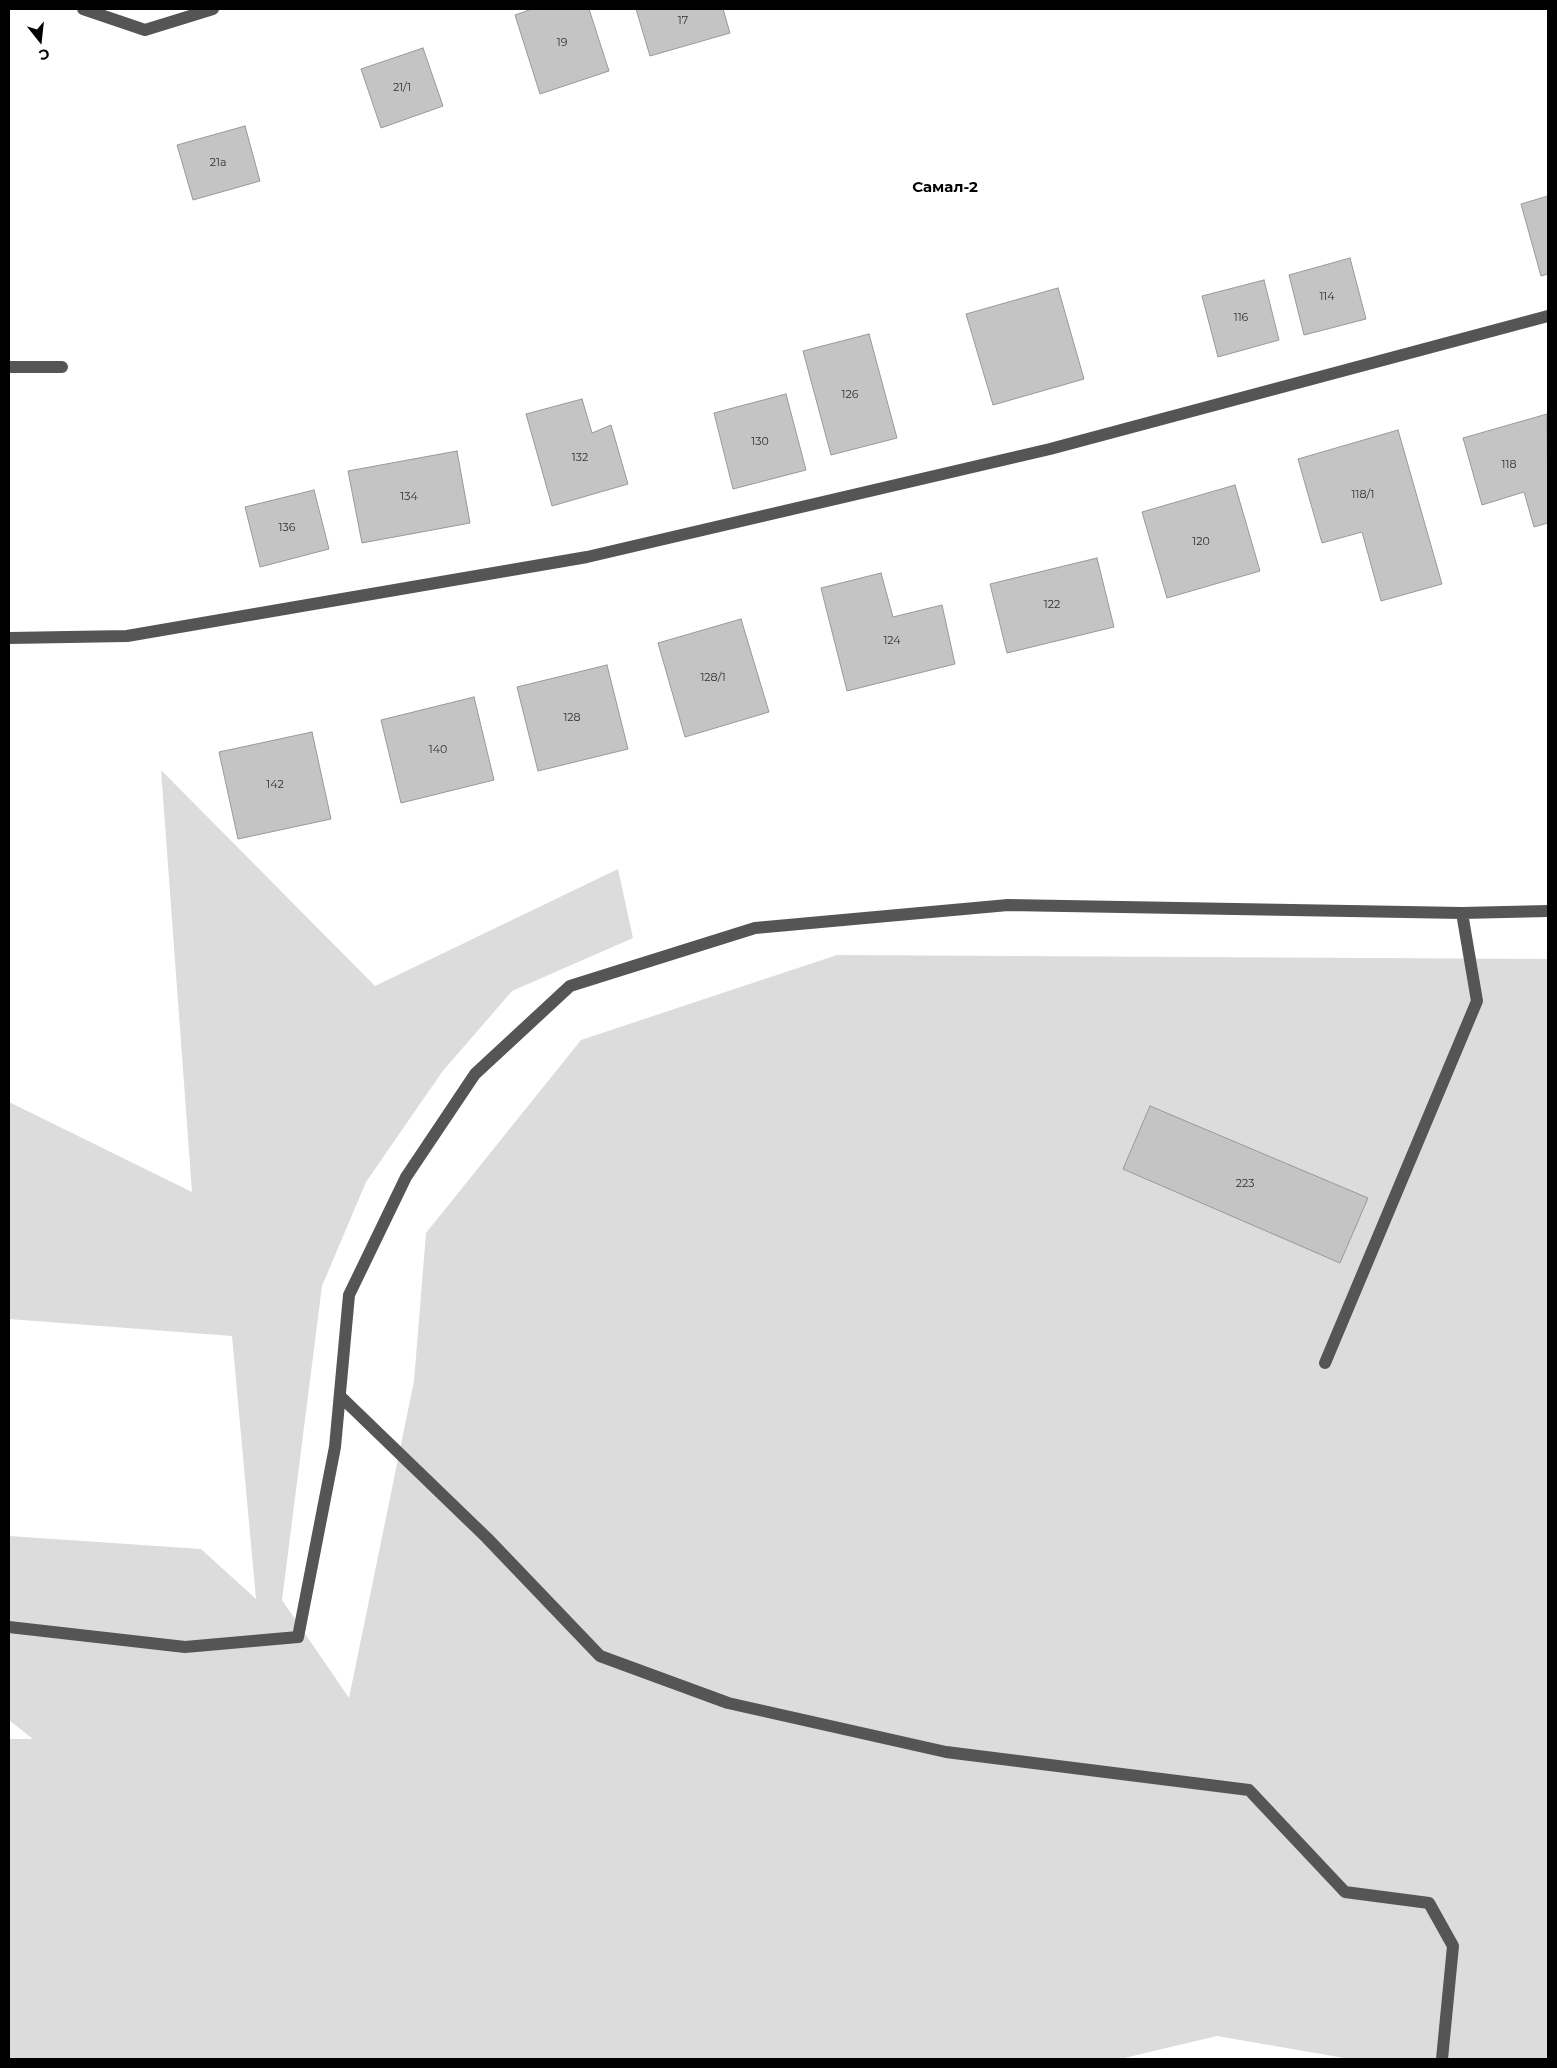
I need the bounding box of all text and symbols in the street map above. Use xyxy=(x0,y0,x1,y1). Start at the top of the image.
house number: 17 xyxy=(678,14,688,28)
north arrow xyxy=(15,15,65,65)
house number: 19 xyxy=(557,36,567,50)
text: С xyxy=(37,44,52,64)
house number: 21/1 xyxy=(393,81,411,95)
house number: 21а xyxy=(210,156,226,170)
district label: Самал-2 xyxy=(912,179,978,197)
house number: 114 xyxy=(1319,290,1335,304)
house number: 116 xyxy=(1234,311,1248,325)
house number: 126 xyxy=(842,388,858,402)
house number: 130 xyxy=(751,435,769,449)
house number: 132 xyxy=(572,451,588,465)
house number: 118 xyxy=(1502,458,1516,472)
house number: 118/1 xyxy=(1352,488,1374,502)
house number: 134 xyxy=(400,490,418,504)
house number: 136 xyxy=(279,521,295,535)
house number: 120 xyxy=(1192,535,1210,549)
house number: 122 xyxy=(1044,598,1060,612)
house number: 124 xyxy=(883,634,901,648)
house number: 128/1 xyxy=(700,671,726,685)
house number: 128 xyxy=(563,711,581,725)
house number: 140 xyxy=(429,743,447,757)
house number: 142 xyxy=(266,778,284,792)
house number: 223 xyxy=(1236,1177,1254,1191)

